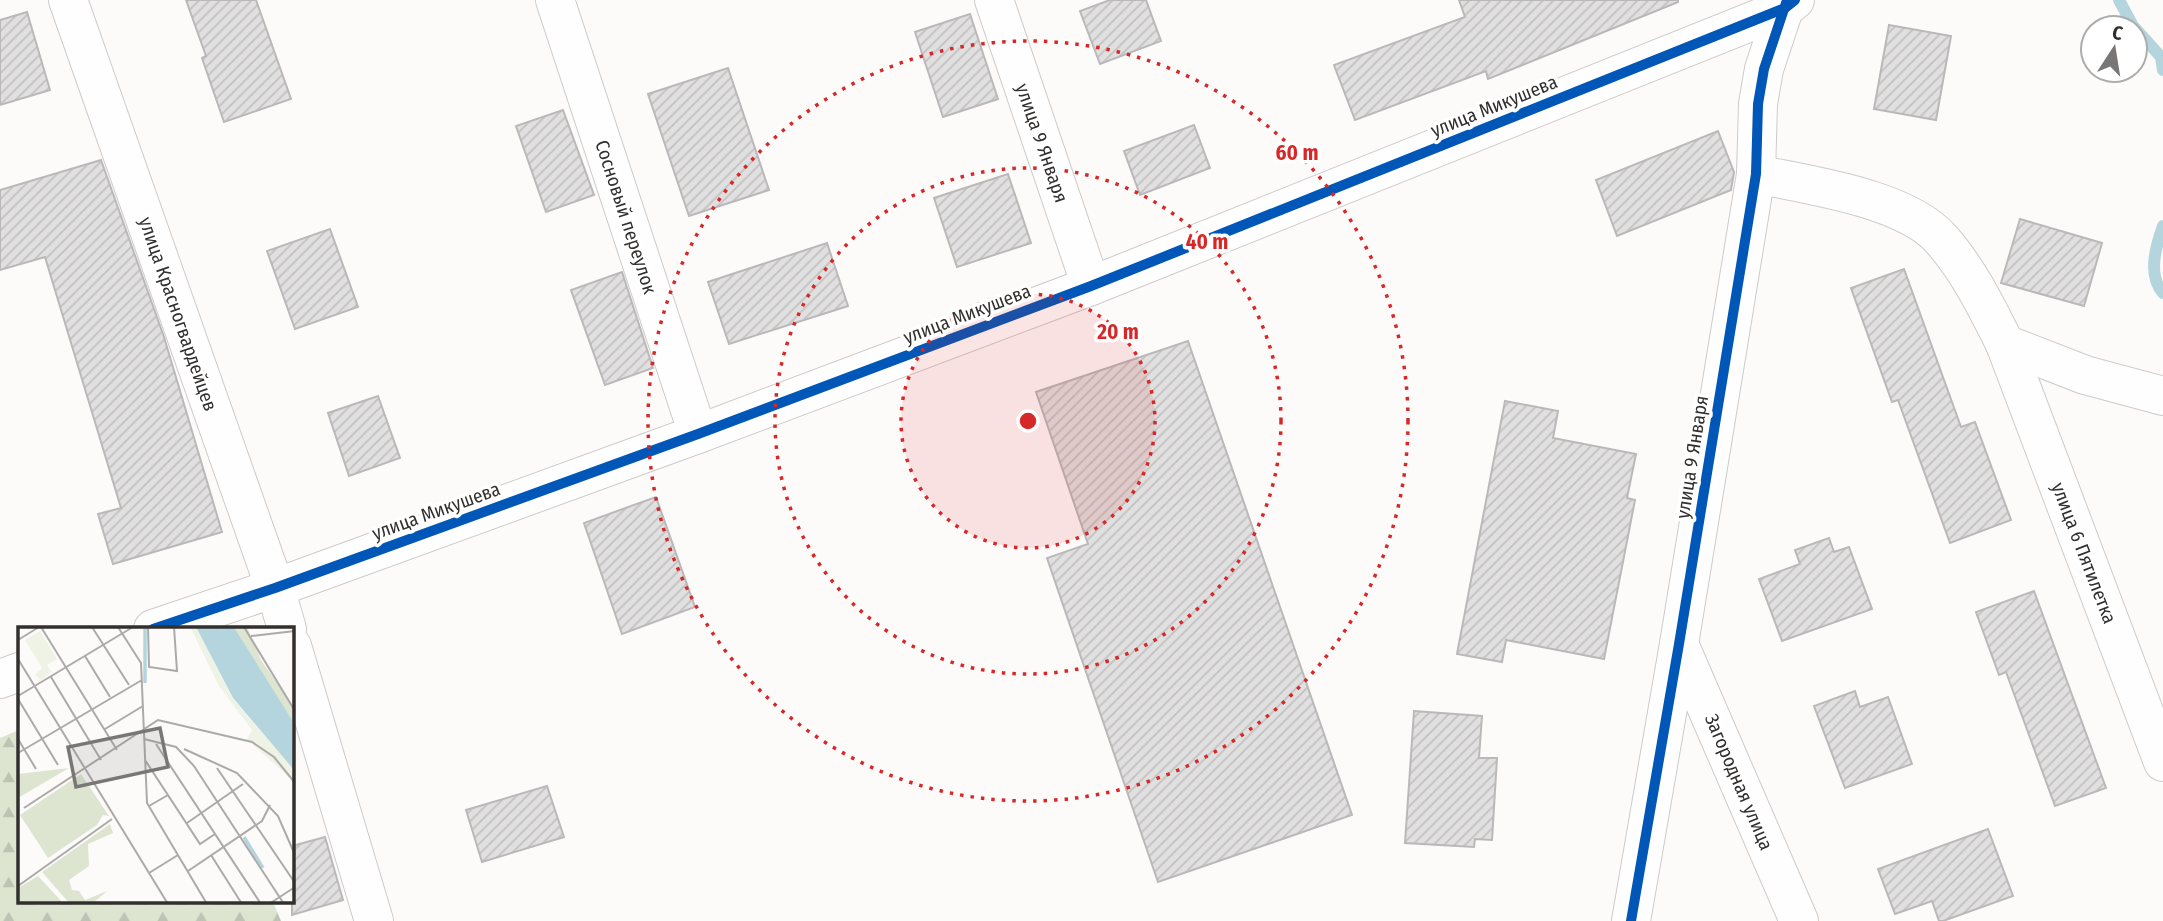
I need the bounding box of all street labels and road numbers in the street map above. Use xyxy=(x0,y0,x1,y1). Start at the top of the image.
street label: улица Микушева xyxy=(1427,70,1561,142)
street label: улица 9 Января xyxy=(1011,80,1073,206)
street label: Сосновый переулок xyxy=(590,137,662,297)
street label: улица Красногвардейцев xyxy=(134,214,222,414)
street label: улица Микушева xyxy=(900,279,1034,349)
street label: улица 9 Января xyxy=(1671,394,1713,520)
street label: улица Микушева xyxy=(369,477,503,545)
street label: улица 6 Пятилетка xyxy=(2047,479,2121,627)
street label: Загородная улица xyxy=(1700,710,1778,854)

